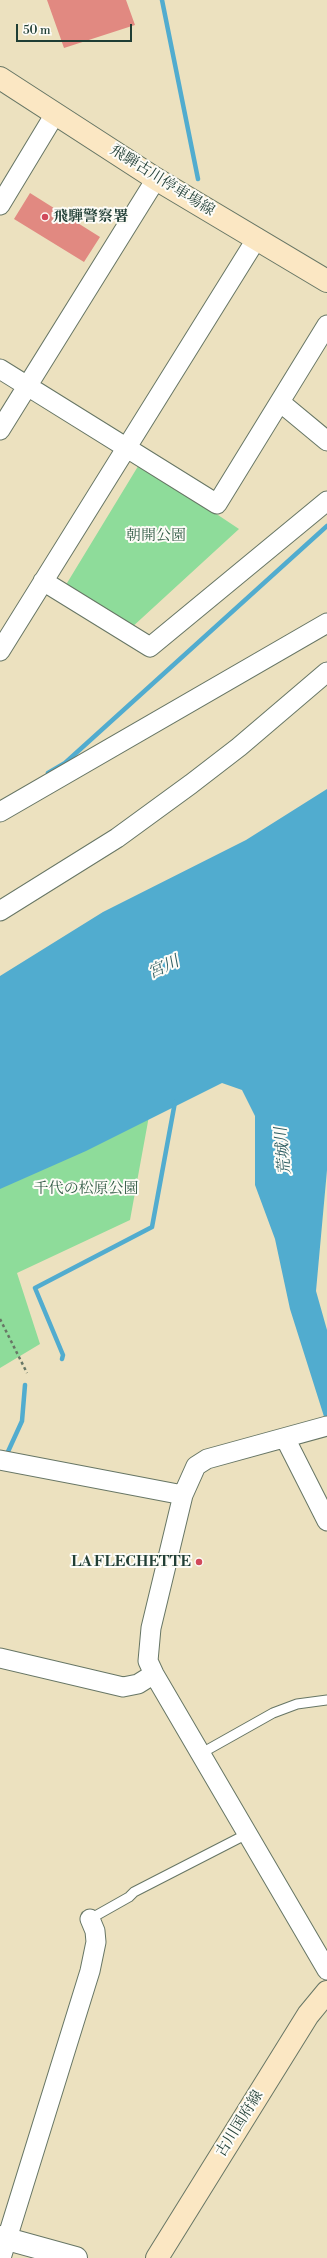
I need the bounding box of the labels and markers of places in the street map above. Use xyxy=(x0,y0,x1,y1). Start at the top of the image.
place label: 飛騨警察署 xyxy=(53,208,128,226)
marker: 飛騨警察署 xyxy=(40,212,50,222)
place label: LA FLECHETTE xyxy=(71,1553,191,1571)
marker: LA FLECHETTE xyxy=(194,1557,204,1567)

